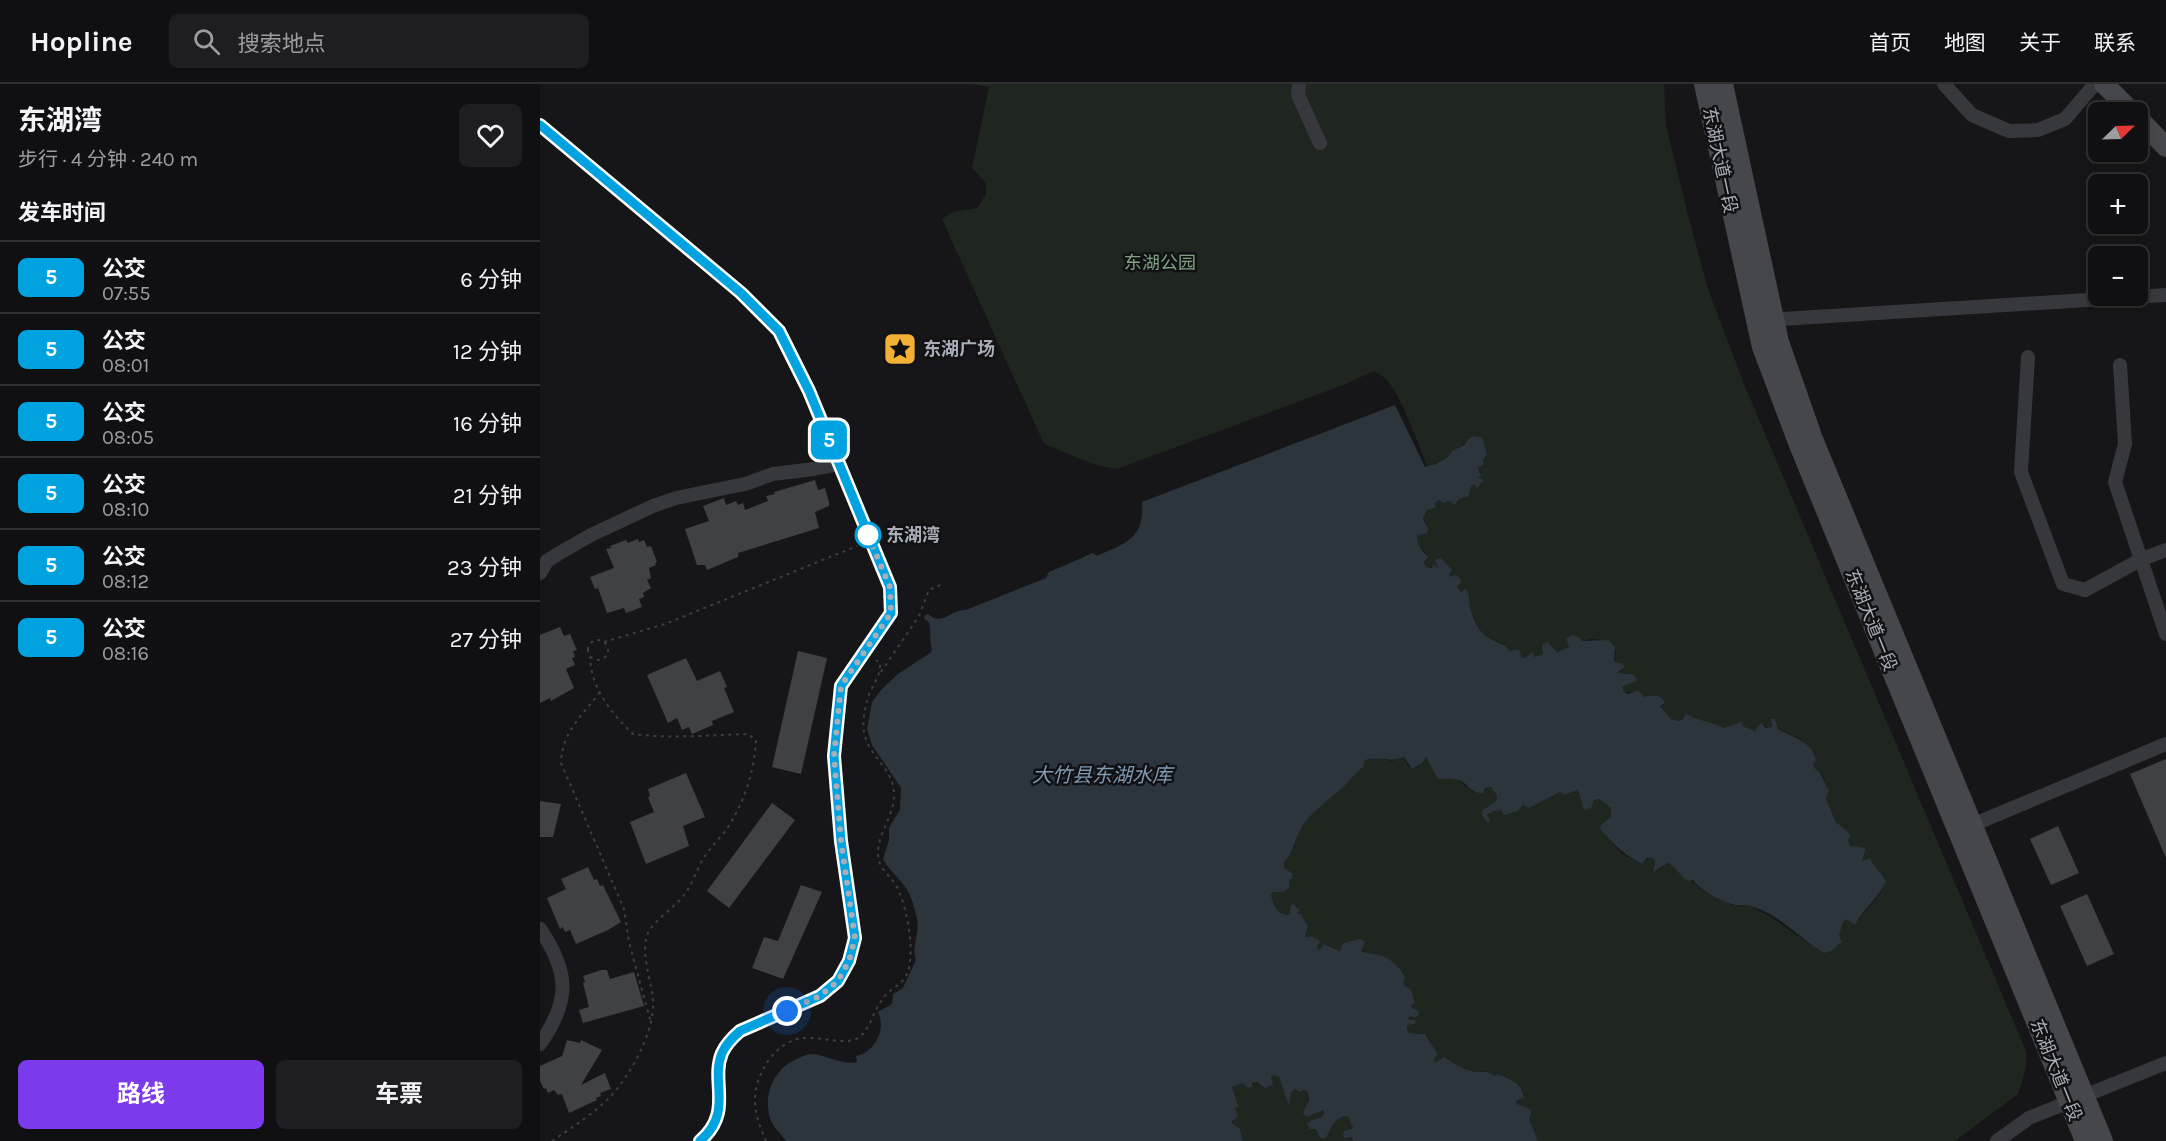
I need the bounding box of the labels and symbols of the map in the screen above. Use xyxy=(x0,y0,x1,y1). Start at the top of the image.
north arrow xyxy=(2088,102,2148,162)
street label: 东湖大道一段 xyxy=(1698,105,1742,215)
park label: 东湖公园 xyxy=(1124,252,1196,274)
place icon: 东湖广场 xyxy=(882,331,918,367)
place label: 东湖广场 xyxy=(923,338,995,360)
line badge: 5 xyxy=(810,420,848,460)
marker: 东湖湾 xyxy=(855,522,881,548)
place label: 东湖湾 xyxy=(886,524,940,546)
street label: 东湖大道一段 xyxy=(1841,566,1901,674)
water label: 大竹县东湖水库 xyxy=(1032,764,1175,787)
your location xyxy=(772,996,802,1026)
street label: 东湖大道一段 xyxy=(2026,1016,2086,1124)

